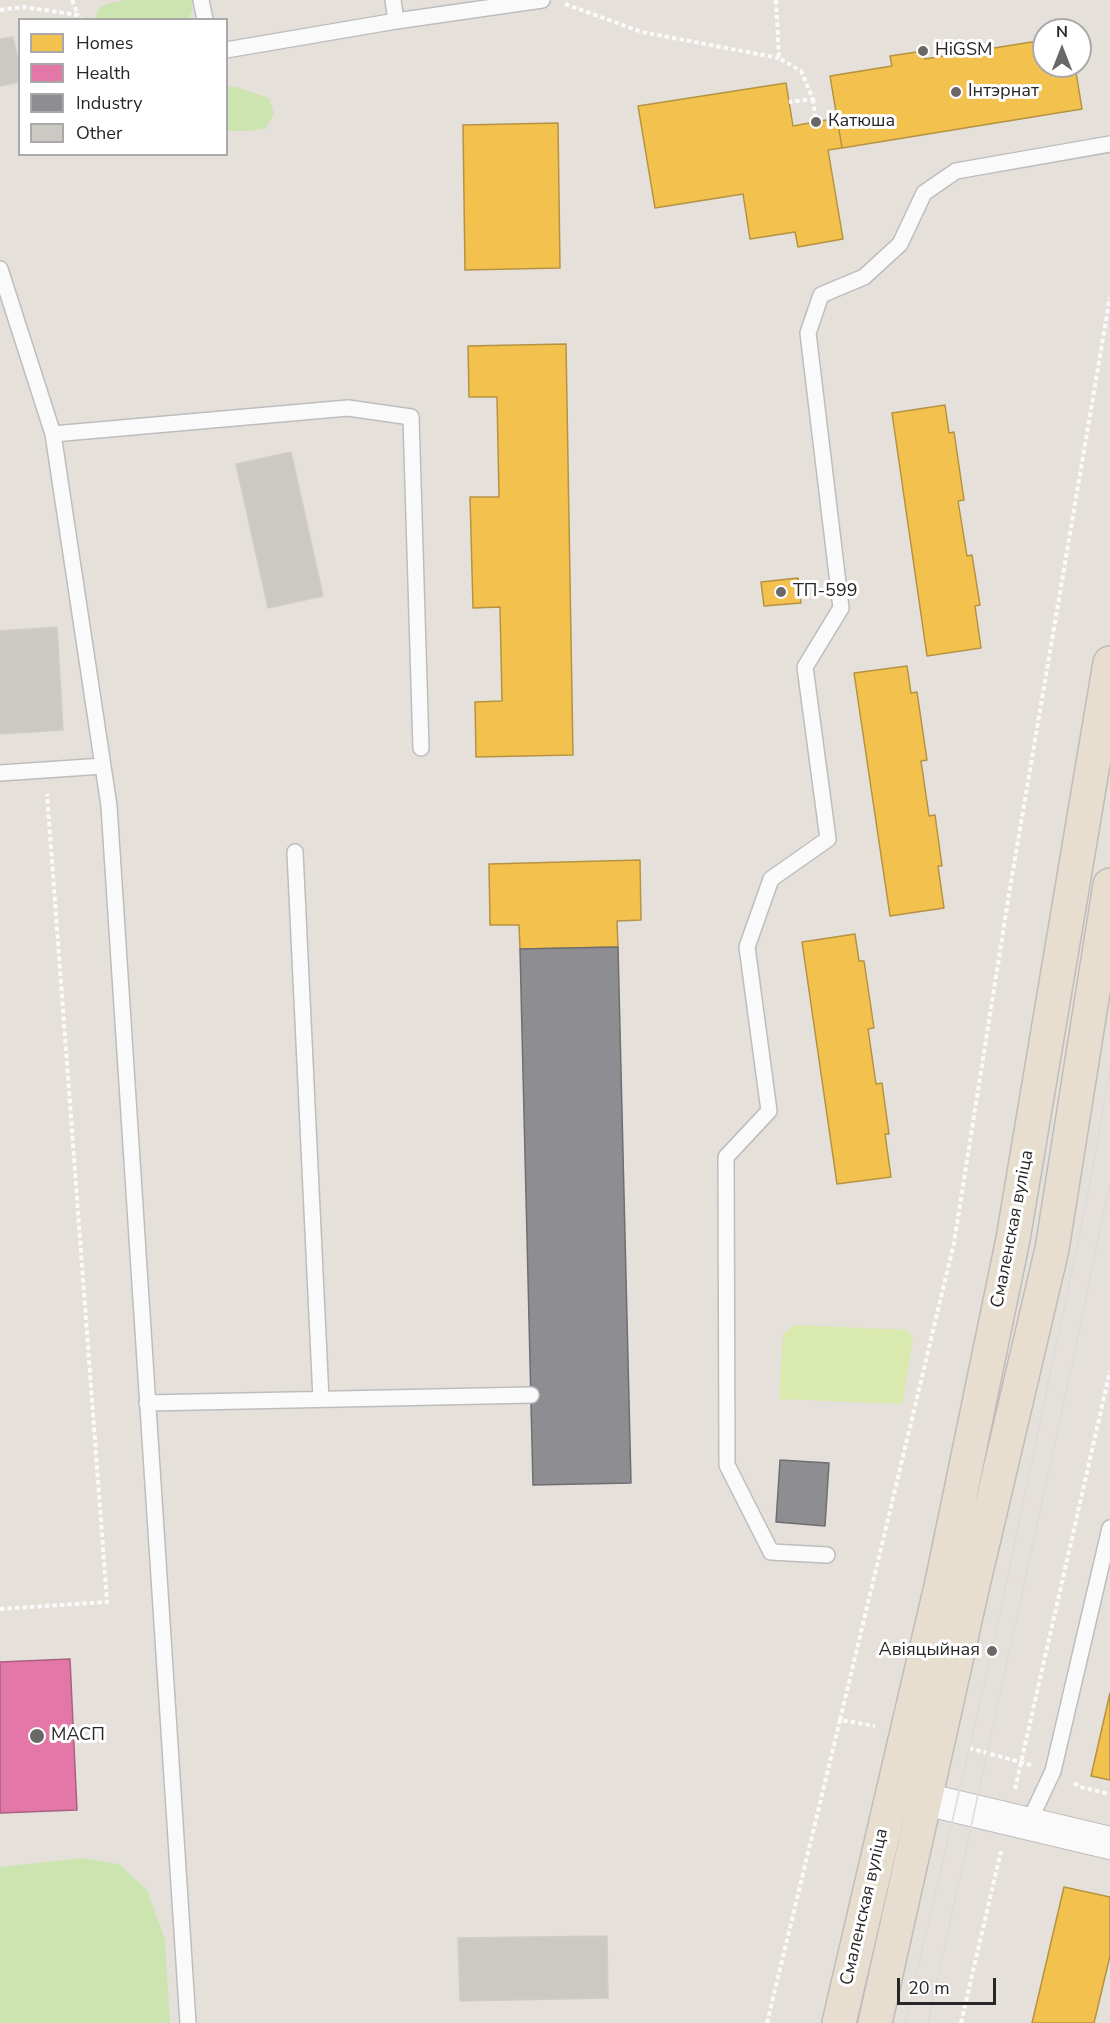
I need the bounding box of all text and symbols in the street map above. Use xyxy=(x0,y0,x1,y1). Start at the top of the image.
legend xyxy=(18,18,228,156)
north arrow xyxy=(1032,18,1092,78)
text: N xyxy=(1056,21,1068,43)
text: Homes xyxy=(76,31,133,55)
place label: HiGSM xyxy=(935,40,992,62)
marker: HiGSM xyxy=(916,44,930,58)
text: Health xyxy=(76,61,131,85)
place label: Інтэрнат xyxy=(968,81,1039,103)
marker: Інтэрнат xyxy=(949,85,963,99)
text: Industry xyxy=(76,91,143,115)
place label: Катюша xyxy=(828,111,895,133)
marker: Катюша xyxy=(809,115,823,129)
text: Other xyxy=(76,121,122,145)
place label: ТП-599 xyxy=(793,581,857,603)
marker: ТП-599 xyxy=(774,585,788,599)
street label: Смаленская вуліца xyxy=(987,1148,1039,1310)
place label: Авіяцыйная xyxy=(879,1640,980,1662)
marker: Авіяцыйная xyxy=(985,1644,999,1658)
place label: МАСП xyxy=(51,1725,105,1747)
marker: МАСП xyxy=(28,1727,46,1745)
street label: Смаленская вуліца xyxy=(836,1827,894,1987)
scale bar xyxy=(900,1966,999,2004)
text: 20 m xyxy=(908,1976,950,2000)

